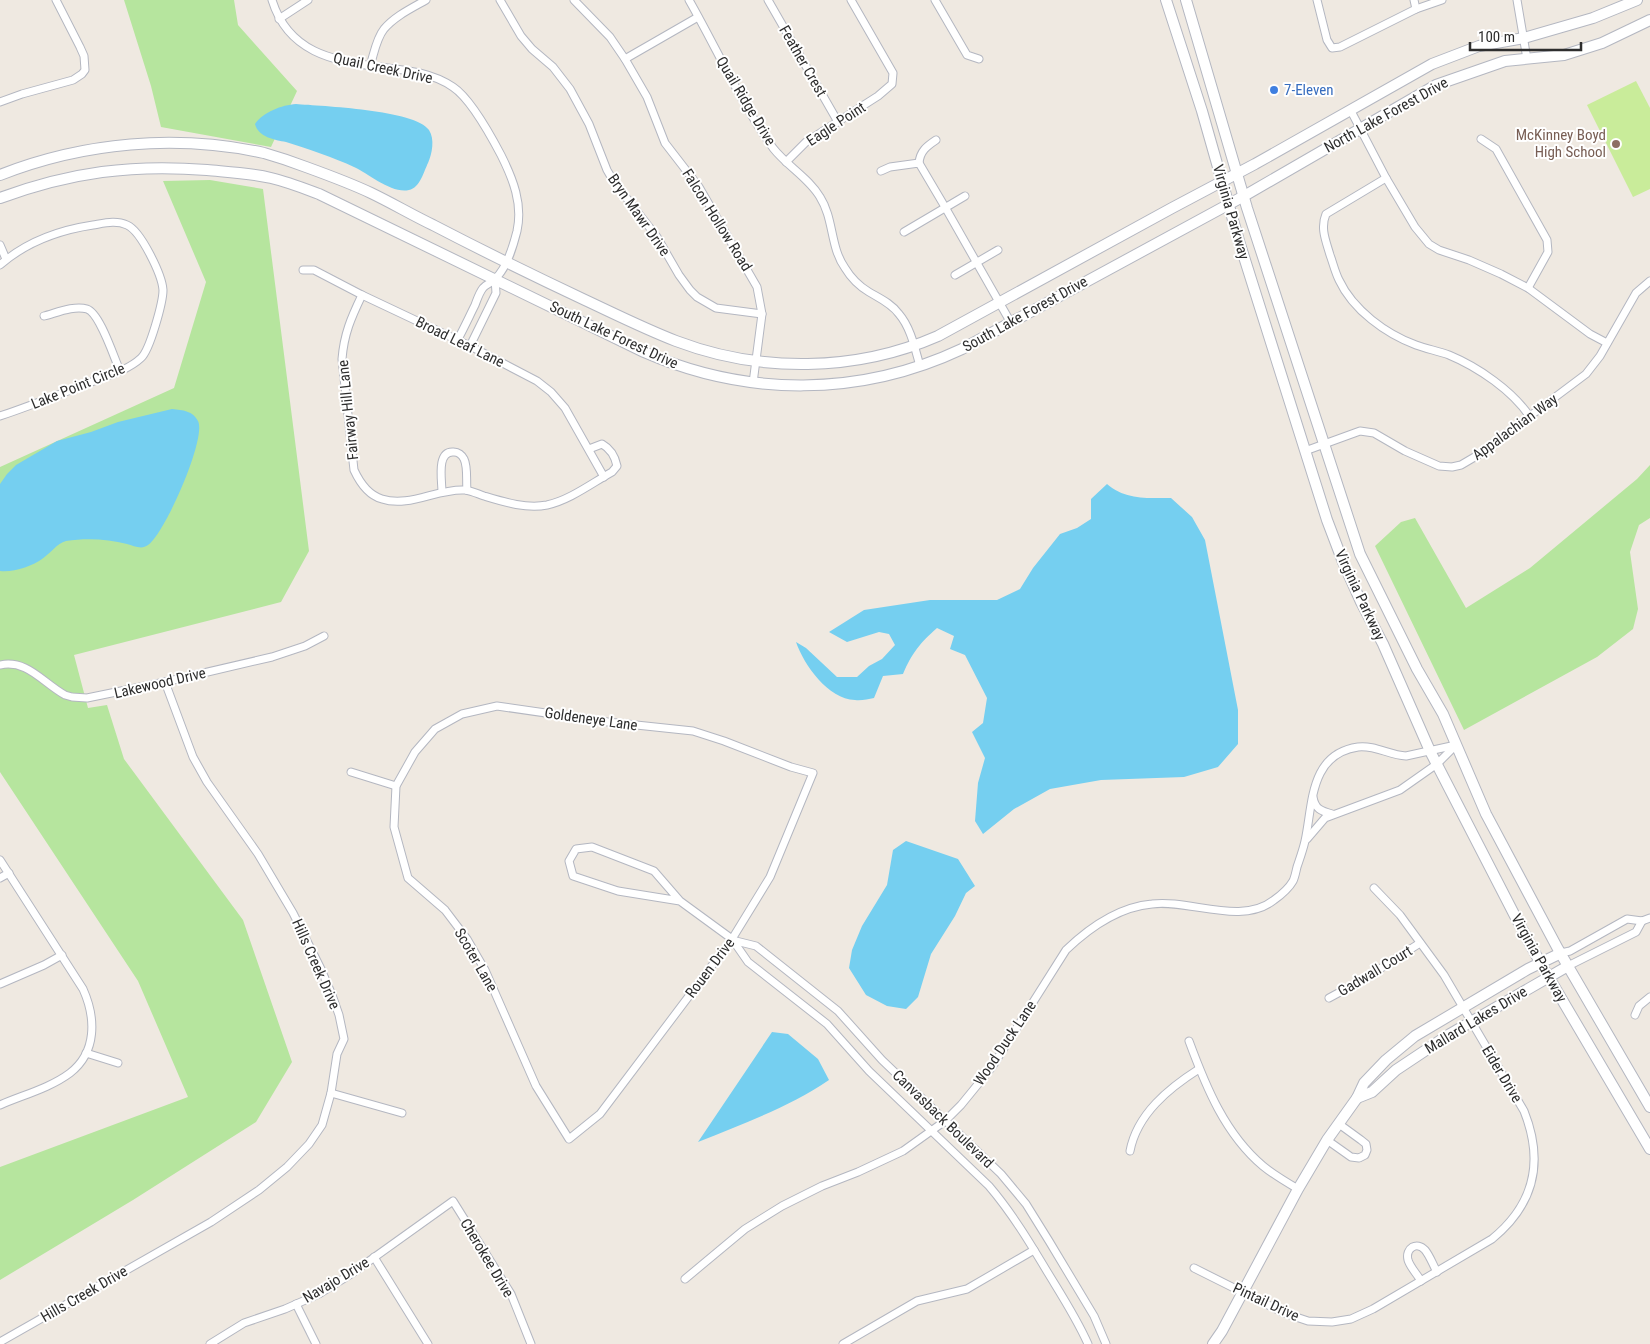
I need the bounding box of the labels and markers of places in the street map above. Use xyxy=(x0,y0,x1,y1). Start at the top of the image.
place label: 7-Eleven xyxy=(1284,81,1334,99)
marker: 7-Eleven xyxy=(1268,84,1280,96)
place label: McKinney Boyd High School xyxy=(1516,126,1606,161)
marker: McKinney Boyd High School xyxy=(1610,138,1622,150)

